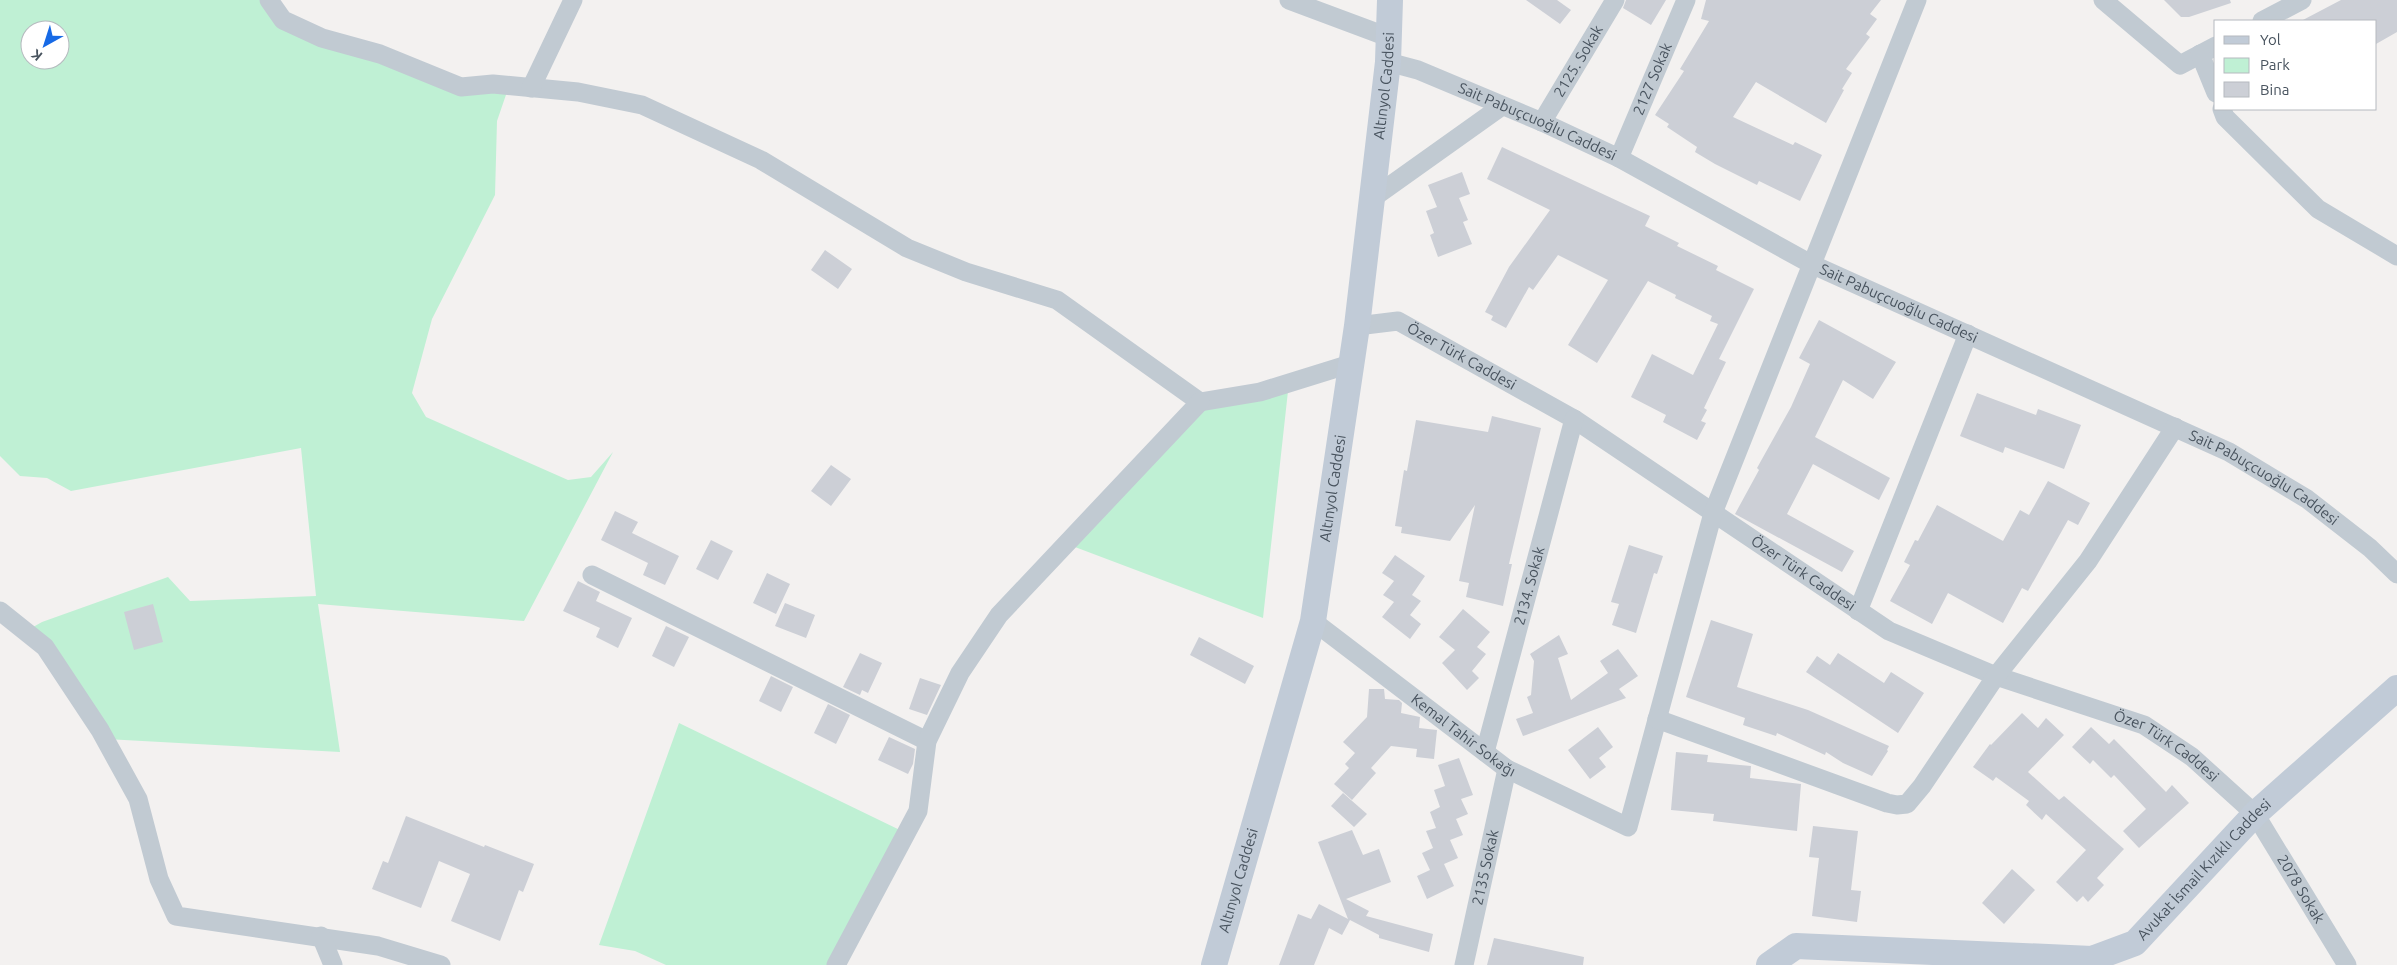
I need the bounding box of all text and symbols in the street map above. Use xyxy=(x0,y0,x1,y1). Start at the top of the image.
north arrow xyxy=(20,20,70,70)
legend xyxy=(2214,20,2377,110)
street label: 2125. Sokak xyxy=(1550,22,1606,100)
text: Yol xyxy=(2260,31,2281,48)
street label: Altınyol Caddesi xyxy=(1370,32,1397,140)
street label: 2127 Sokak xyxy=(1629,40,1675,117)
text: K xyxy=(28,46,45,64)
text: Park xyxy=(2260,56,2290,73)
street label: Sait Pabuçcuoğlu Caddesi xyxy=(1456,79,1619,164)
text: Bina xyxy=(2260,81,2289,98)
street label: Sait Pabuçcuoğlu Caddesi xyxy=(1817,260,1981,346)
street label: Özer Türk Caddesi xyxy=(1404,319,1519,393)
street label: Sait Pabuçcuoğlu Caddesi xyxy=(2187,426,2342,528)
street label: Altınyol Caddesi xyxy=(1316,434,1349,543)
street label: Özer Türk Caddesi xyxy=(1748,532,1859,614)
street label: 2134. Sokak xyxy=(1510,544,1548,627)
street label: Kemal Tahir Sokağı xyxy=(1408,690,1518,780)
street label: Özer Türk Caddesi xyxy=(2112,707,2222,785)
street label: Avukat İsmail Kızıklı Caddesi xyxy=(2133,795,2274,943)
street label: Altınyol Caddesi xyxy=(1215,826,1261,935)
street label: 2135 Sokak xyxy=(1468,827,1502,907)
street label: 2078 Sokak xyxy=(2274,852,2329,926)

